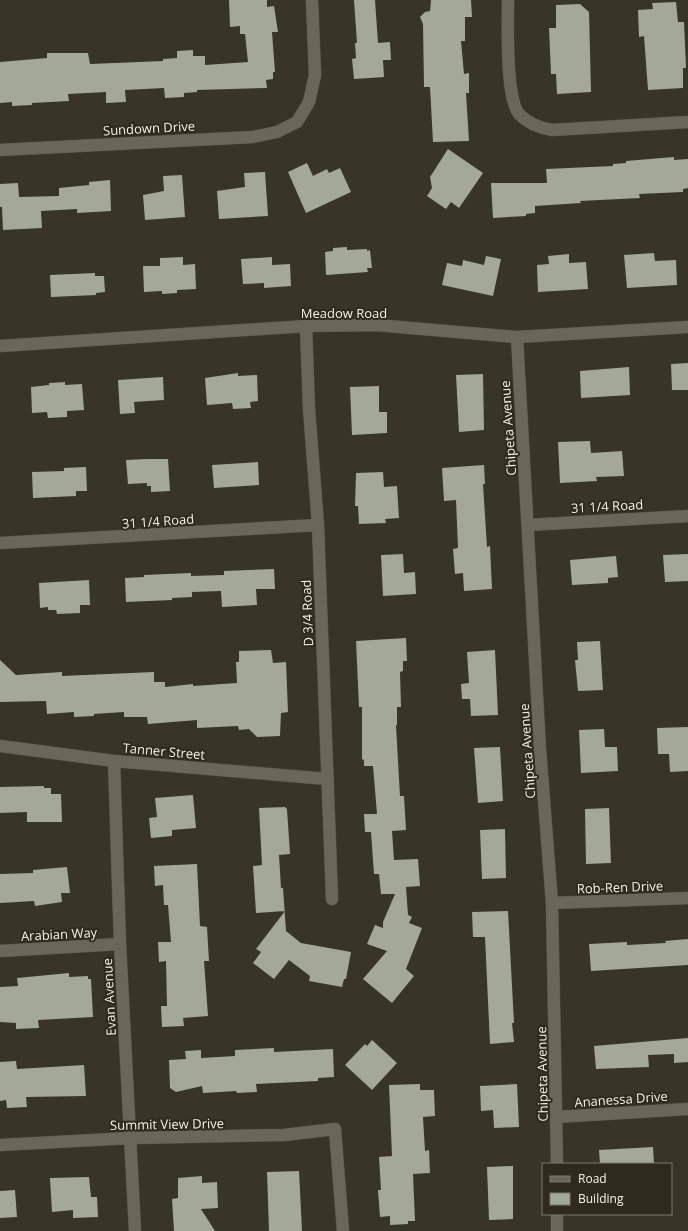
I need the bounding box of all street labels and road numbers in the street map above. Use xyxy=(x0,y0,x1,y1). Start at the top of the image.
street label: Sundown Drive xyxy=(103,117,195,139)
street label: Meadow Road xyxy=(301,304,387,322)
street label: Chipeta Avenue xyxy=(496,380,520,476)
street label: 31 1/4 Road xyxy=(570,495,644,517)
street label: 31 1/4 Road xyxy=(121,510,195,532)
street label: D 3/4 Road xyxy=(297,579,317,647)
street label: Chipeta Avenue xyxy=(515,703,539,799)
street label: Tanner Street xyxy=(122,738,206,764)
street label: Rob-Ren Drive xyxy=(576,876,664,898)
street label: Arabian Way xyxy=(20,923,98,945)
street label: Evan Avenue xyxy=(98,958,120,1036)
street label: Chipeta Avenue xyxy=(532,1026,552,1122)
street label: Ananessa Drive xyxy=(574,1087,668,1111)
street label: Summit View Drive xyxy=(110,1114,224,1134)

